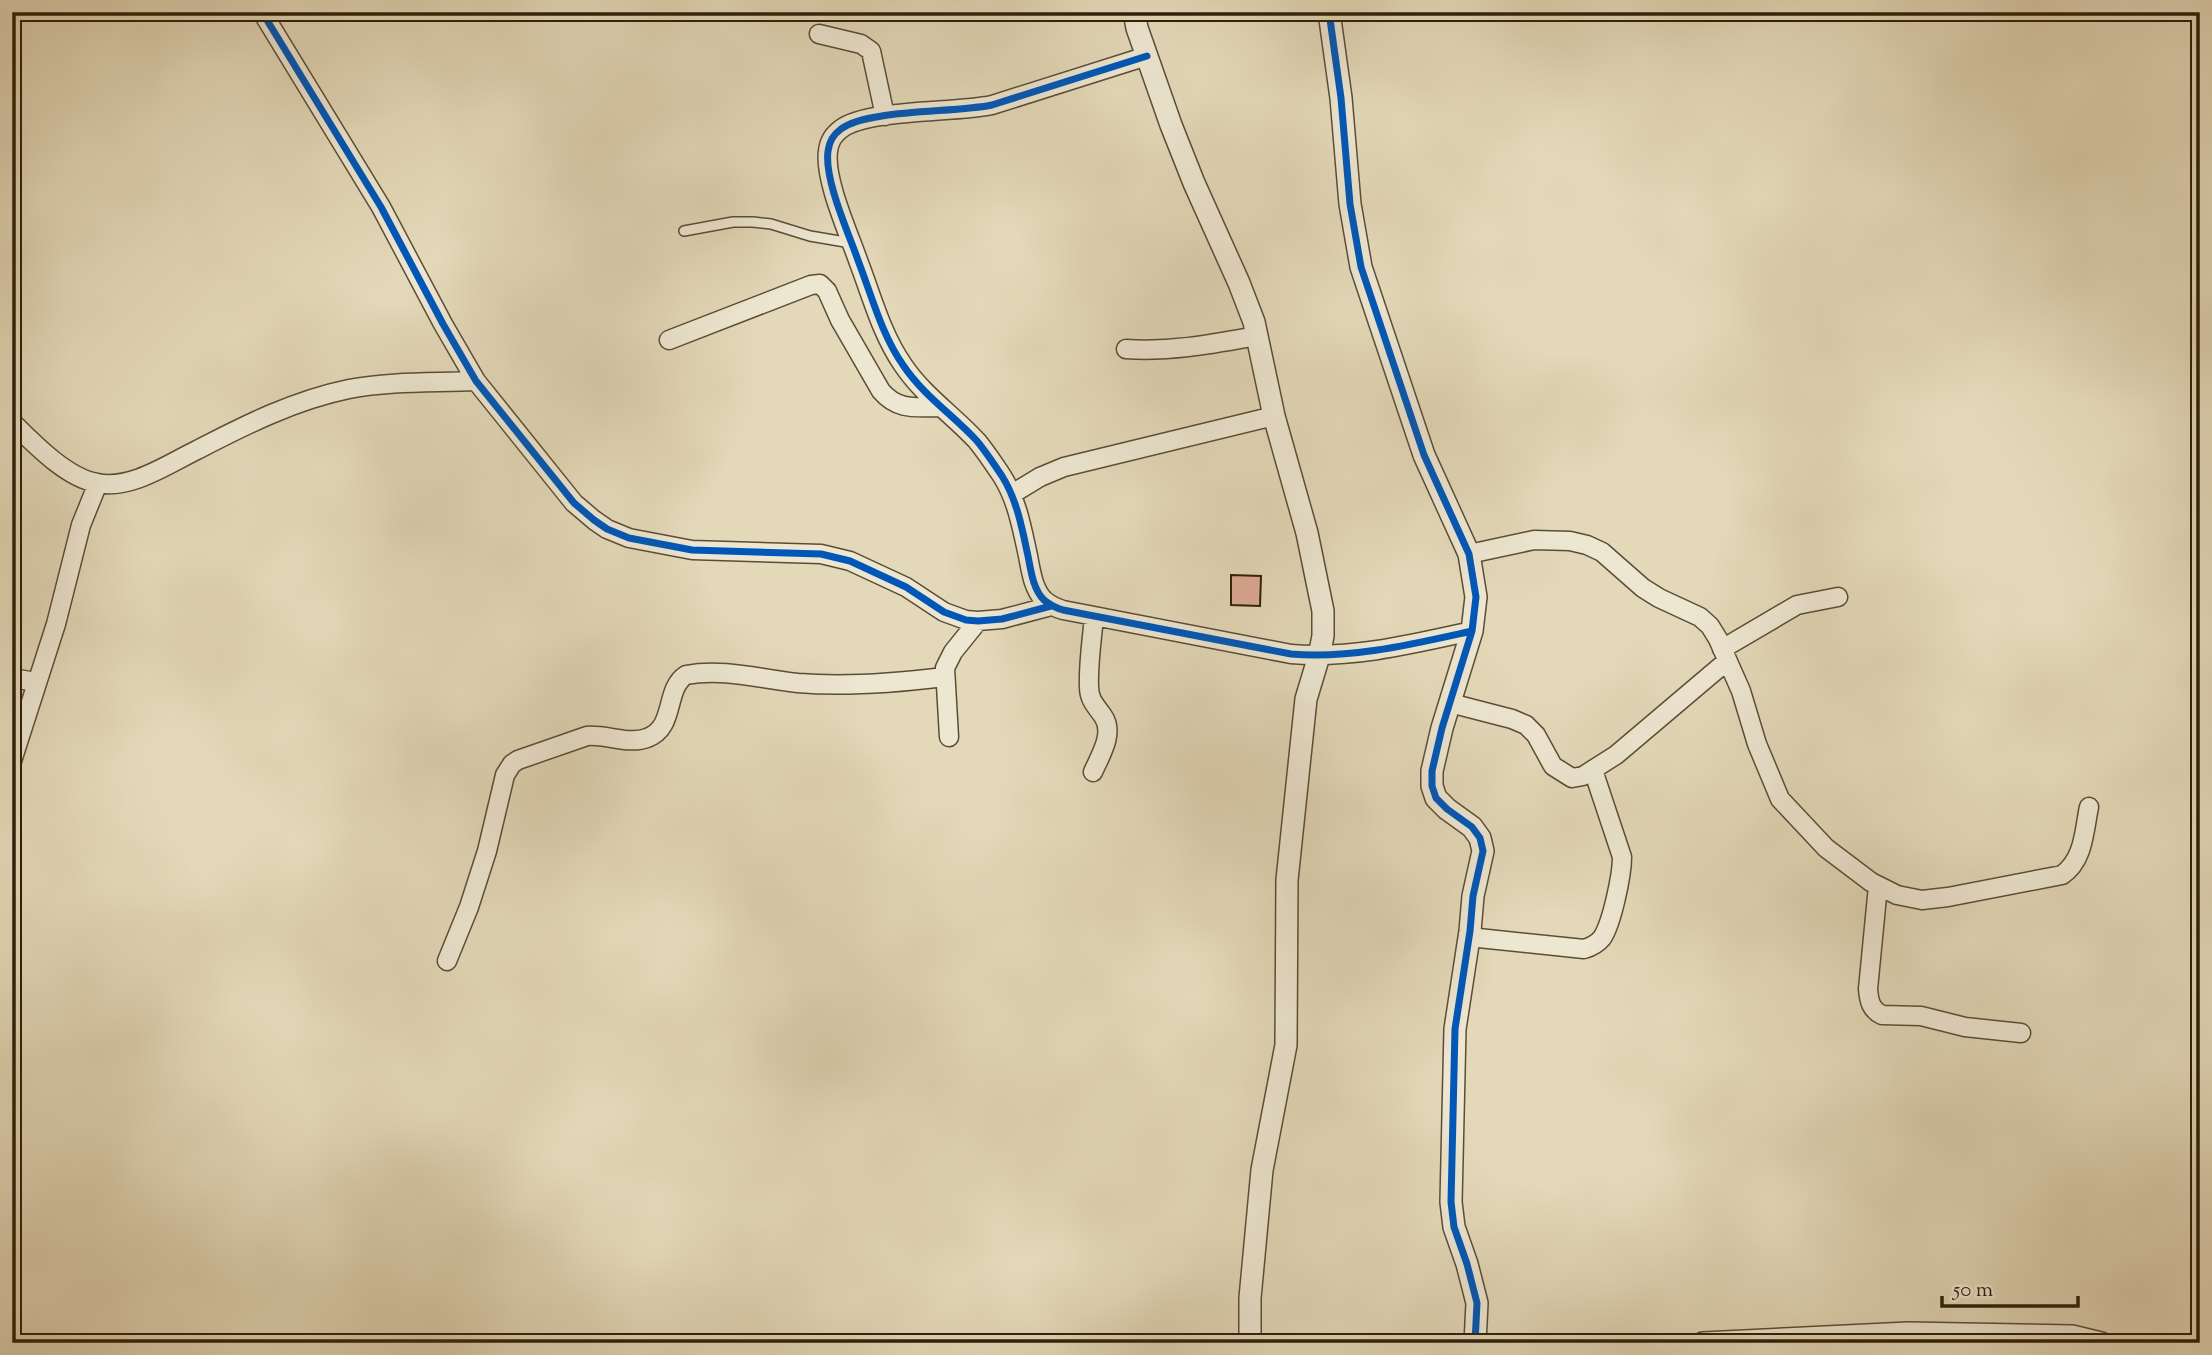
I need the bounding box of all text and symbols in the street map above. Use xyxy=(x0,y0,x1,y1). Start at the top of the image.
scale bar xyxy=(1942,1264,2079,1308)
text: 50 m xyxy=(1952,1276,1993,1306)

